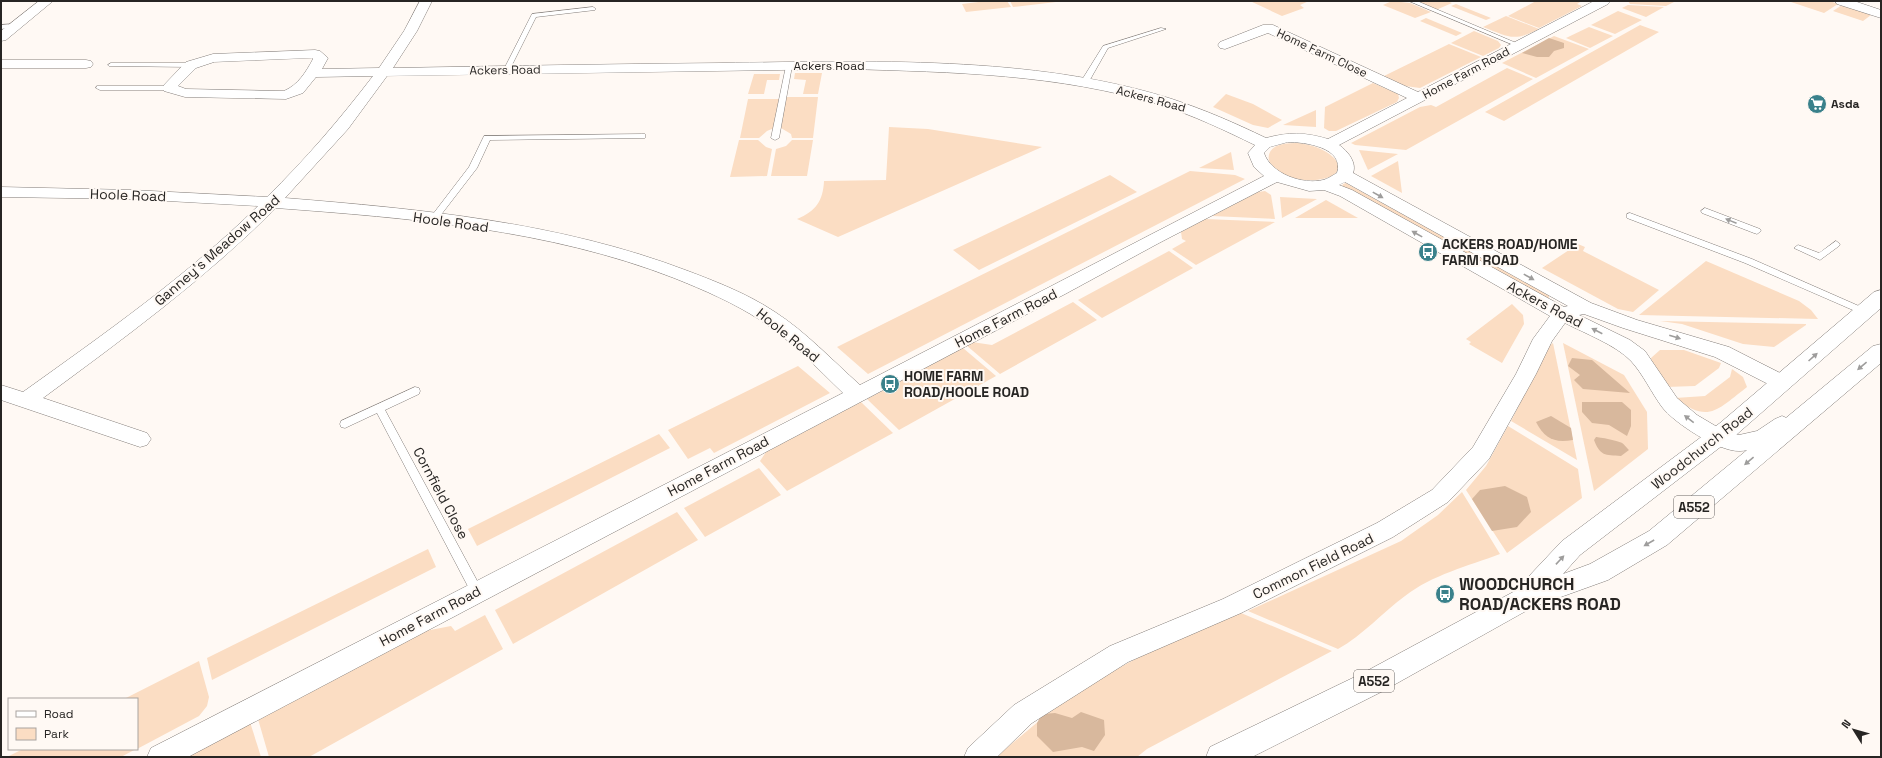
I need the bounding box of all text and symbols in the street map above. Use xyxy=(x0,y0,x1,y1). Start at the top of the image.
street label: Home Farm Close xyxy=(1274,25,1370,81)
street label: Home Farm Road xyxy=(1420,43,1512,103)
street label: Ackers Road xyxy=(793,58,865,74)
street label: Ackers Road xyxy=(469,61,541,79)
street label: Ackers Road xyxy=(1115,82,1187,116)
supermarket icon: Asda xyxy=(1806,93,1828,115)
place label: Asda xyxy=(1831,96,1860,112)
street label: Hoole Road xyxy=(90,185,166,205)
street label: Ganney's Meadow Road xyxy=(150,190,284,310)
one-way arrow xyxy=(1372,191,1384,198)
street label: Hoole Road xyxy=(412,208,490,236)
one-way arrow xyxy=(1725,218,1736,224)
one-way arrow xyxy=(1411,231,1423,238)
place label: ACKERS ROAD/HOME FARM ROAD xyxy=(1442,235,1578,269)
bus stop icon: ACKERS ROAD/HOME FARM ROAD xyxy=(1417,241,1439,263)
one-way arrow xyxy=(1523,274,1535,280)
street label: Ackers Road xyxy=(1504,277,1586,331)
street label: Home Farm Road xyxy=(952,284,1060,352)
street label: Hoole Road xyxy=(753,304,823,366)
one-way arrow xyxy=(1591,328,1603,335)
one-way arrow xyxy=(1669,334,1681,340)
one-way arrow xyxy=(1808,353,1817,362)
one-way arrow xyxy=(1857,362,1868,371)
place label: HOME FARM ROAD/HOOLE ROAD xyxy=(904,367,1029,401)
bus stop icon: HOME FARM ROAD/HOOLE ROAD xyxy=(879,373,901,395)
street label: Woodchurch Road xyxy=(1648,403,1756,493)
one-way arrow xyxy=(1684,415,1695,423)
street label: Home Farm Road xyxy=(664,432,772,500)
street label: Cornfield Close xyxy=(409,444,473,542)
one-way arrow xyxy=(1744,457,1755,466)
road number: A552 xyxy=(1674,496,1714,518)
street label: Common Field Road xyxy=(1250,529,1376,603)
one-way arrow xyxy=(1643,540,1655,547)
one-way arrow xyxy=(1555,555,1565,565)
place label: WOODCHURCH ROAD/ACKERS ROAD xyxy=(1459,573,1621,615)
street label: Home Farm Road xyxy=(376,582,484,650)
bus stop icon: WOODCHURCH ROAD/ACKERS ROAD xyxy=(1434,583,1456,605)
road number: A552 xyxy=(1354,670,1394,692)
legend xyxy=(8,698,138,750)
text: Road xyxy=(44,706,73,722)
north arrow xyxy=(1834,710,1874,750)
text: N xyxy=(1838,717,1854,731)
text: Park xyxy=(44,726,69,742)

